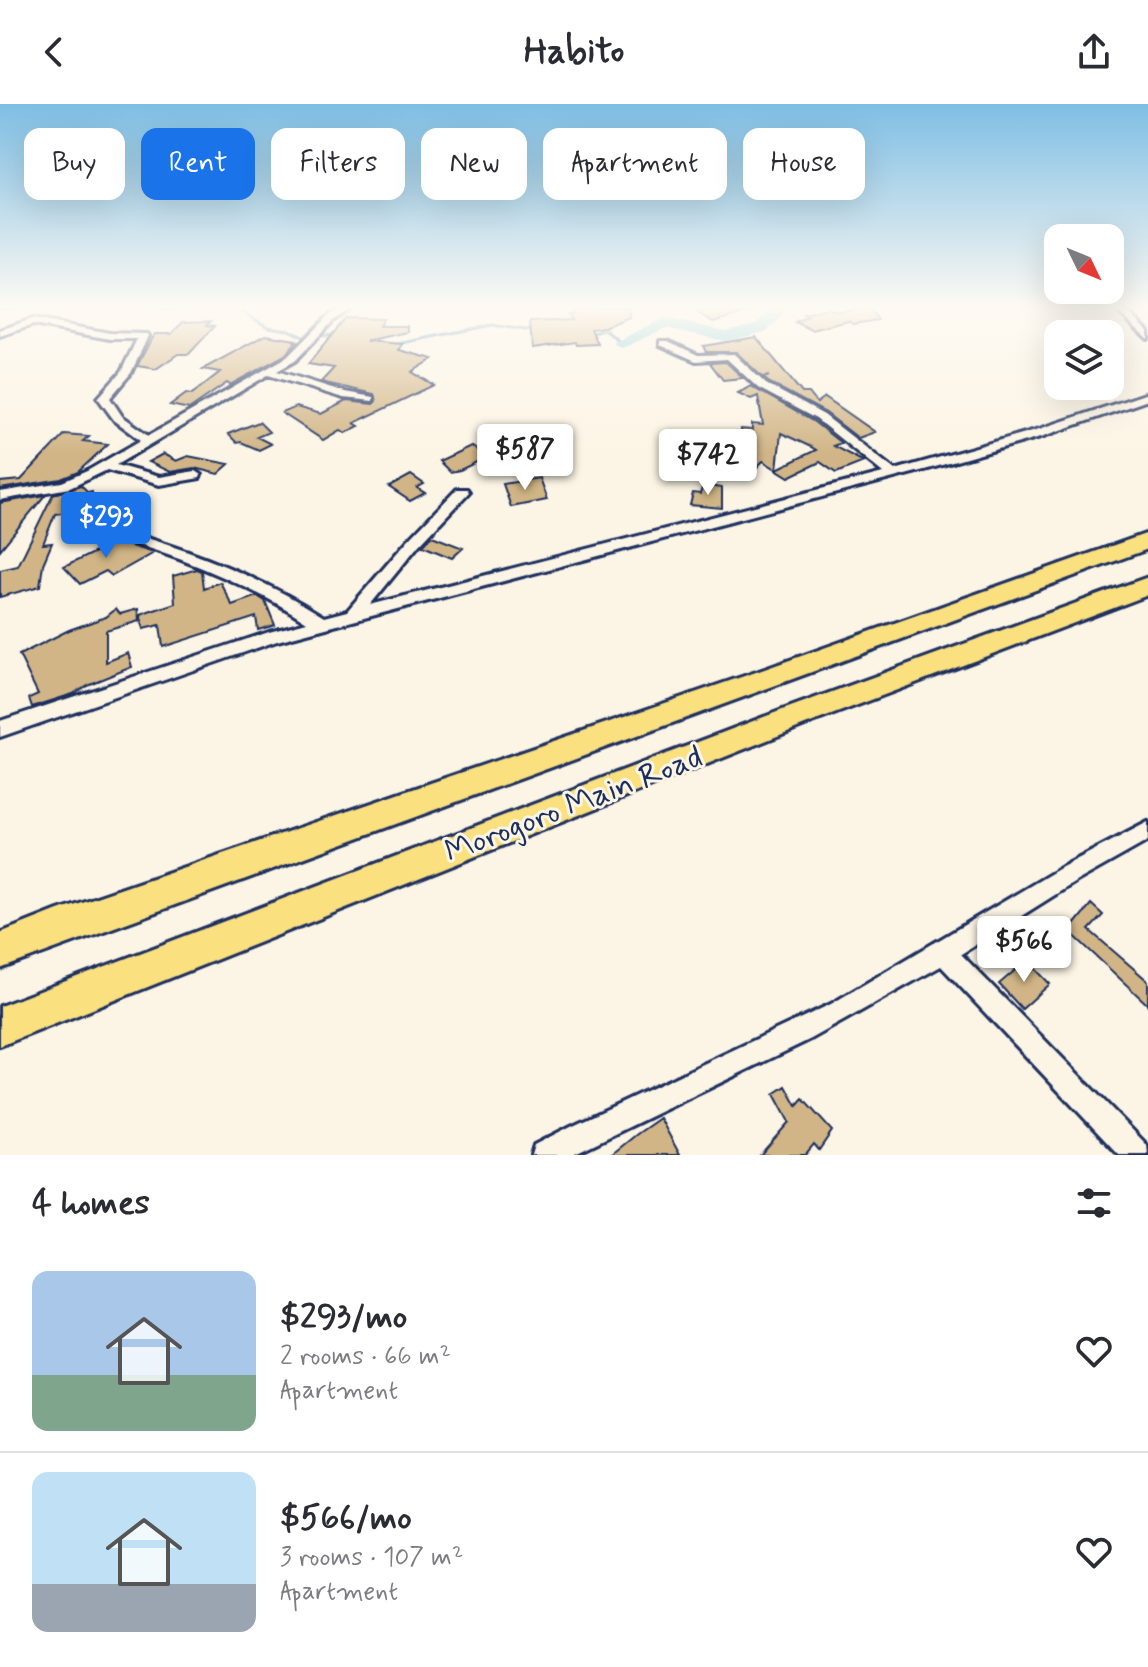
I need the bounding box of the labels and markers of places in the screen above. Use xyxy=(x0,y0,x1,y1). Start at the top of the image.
pin: $587 xyxy=(478,424,572,492)
pin: $742 xyxy=(661,429,755,497)
pin: $293 xyxy=(59,492,153,560)
pin: $566 xyxy=(977,916,1071,984)

